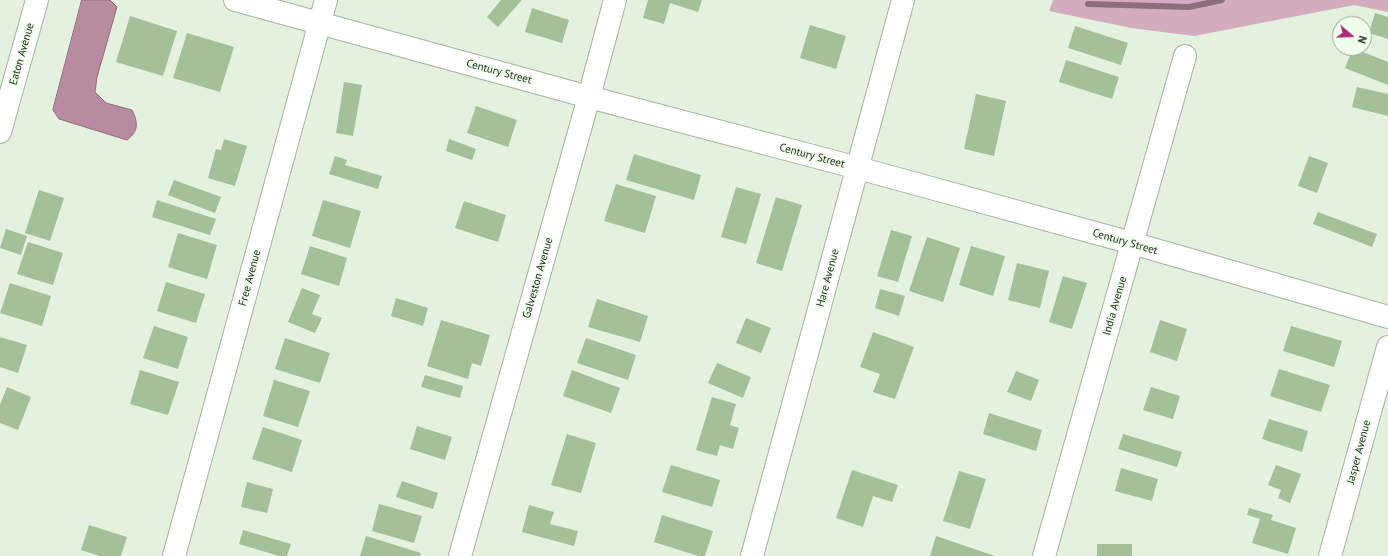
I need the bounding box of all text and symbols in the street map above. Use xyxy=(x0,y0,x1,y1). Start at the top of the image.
north arrow xyxy=(1332,16,1372,56)
street label: Eaton Avenue xyxy=(7,21,37,87)
text: N xyxy=(1355,34,1370,45)
street label: Century Street xyxy=(465,57,533,87)
street label: Century Street xyxy=(778,141,846,171)
street label: Century Street xyxy=(1091,226,1159,258)
street label: Galveston Avenue xyxy=(520,236,556,320)
street label: Free Avenue xyxy=(236,248,264,308)
street label: Hare Avenue xyxy=(814,248,842,308)
street label: India Avenue xyxy=(1100,275,1130,337)
street label: Jasper Avenue xyxy=(1344,418,1374,486)

